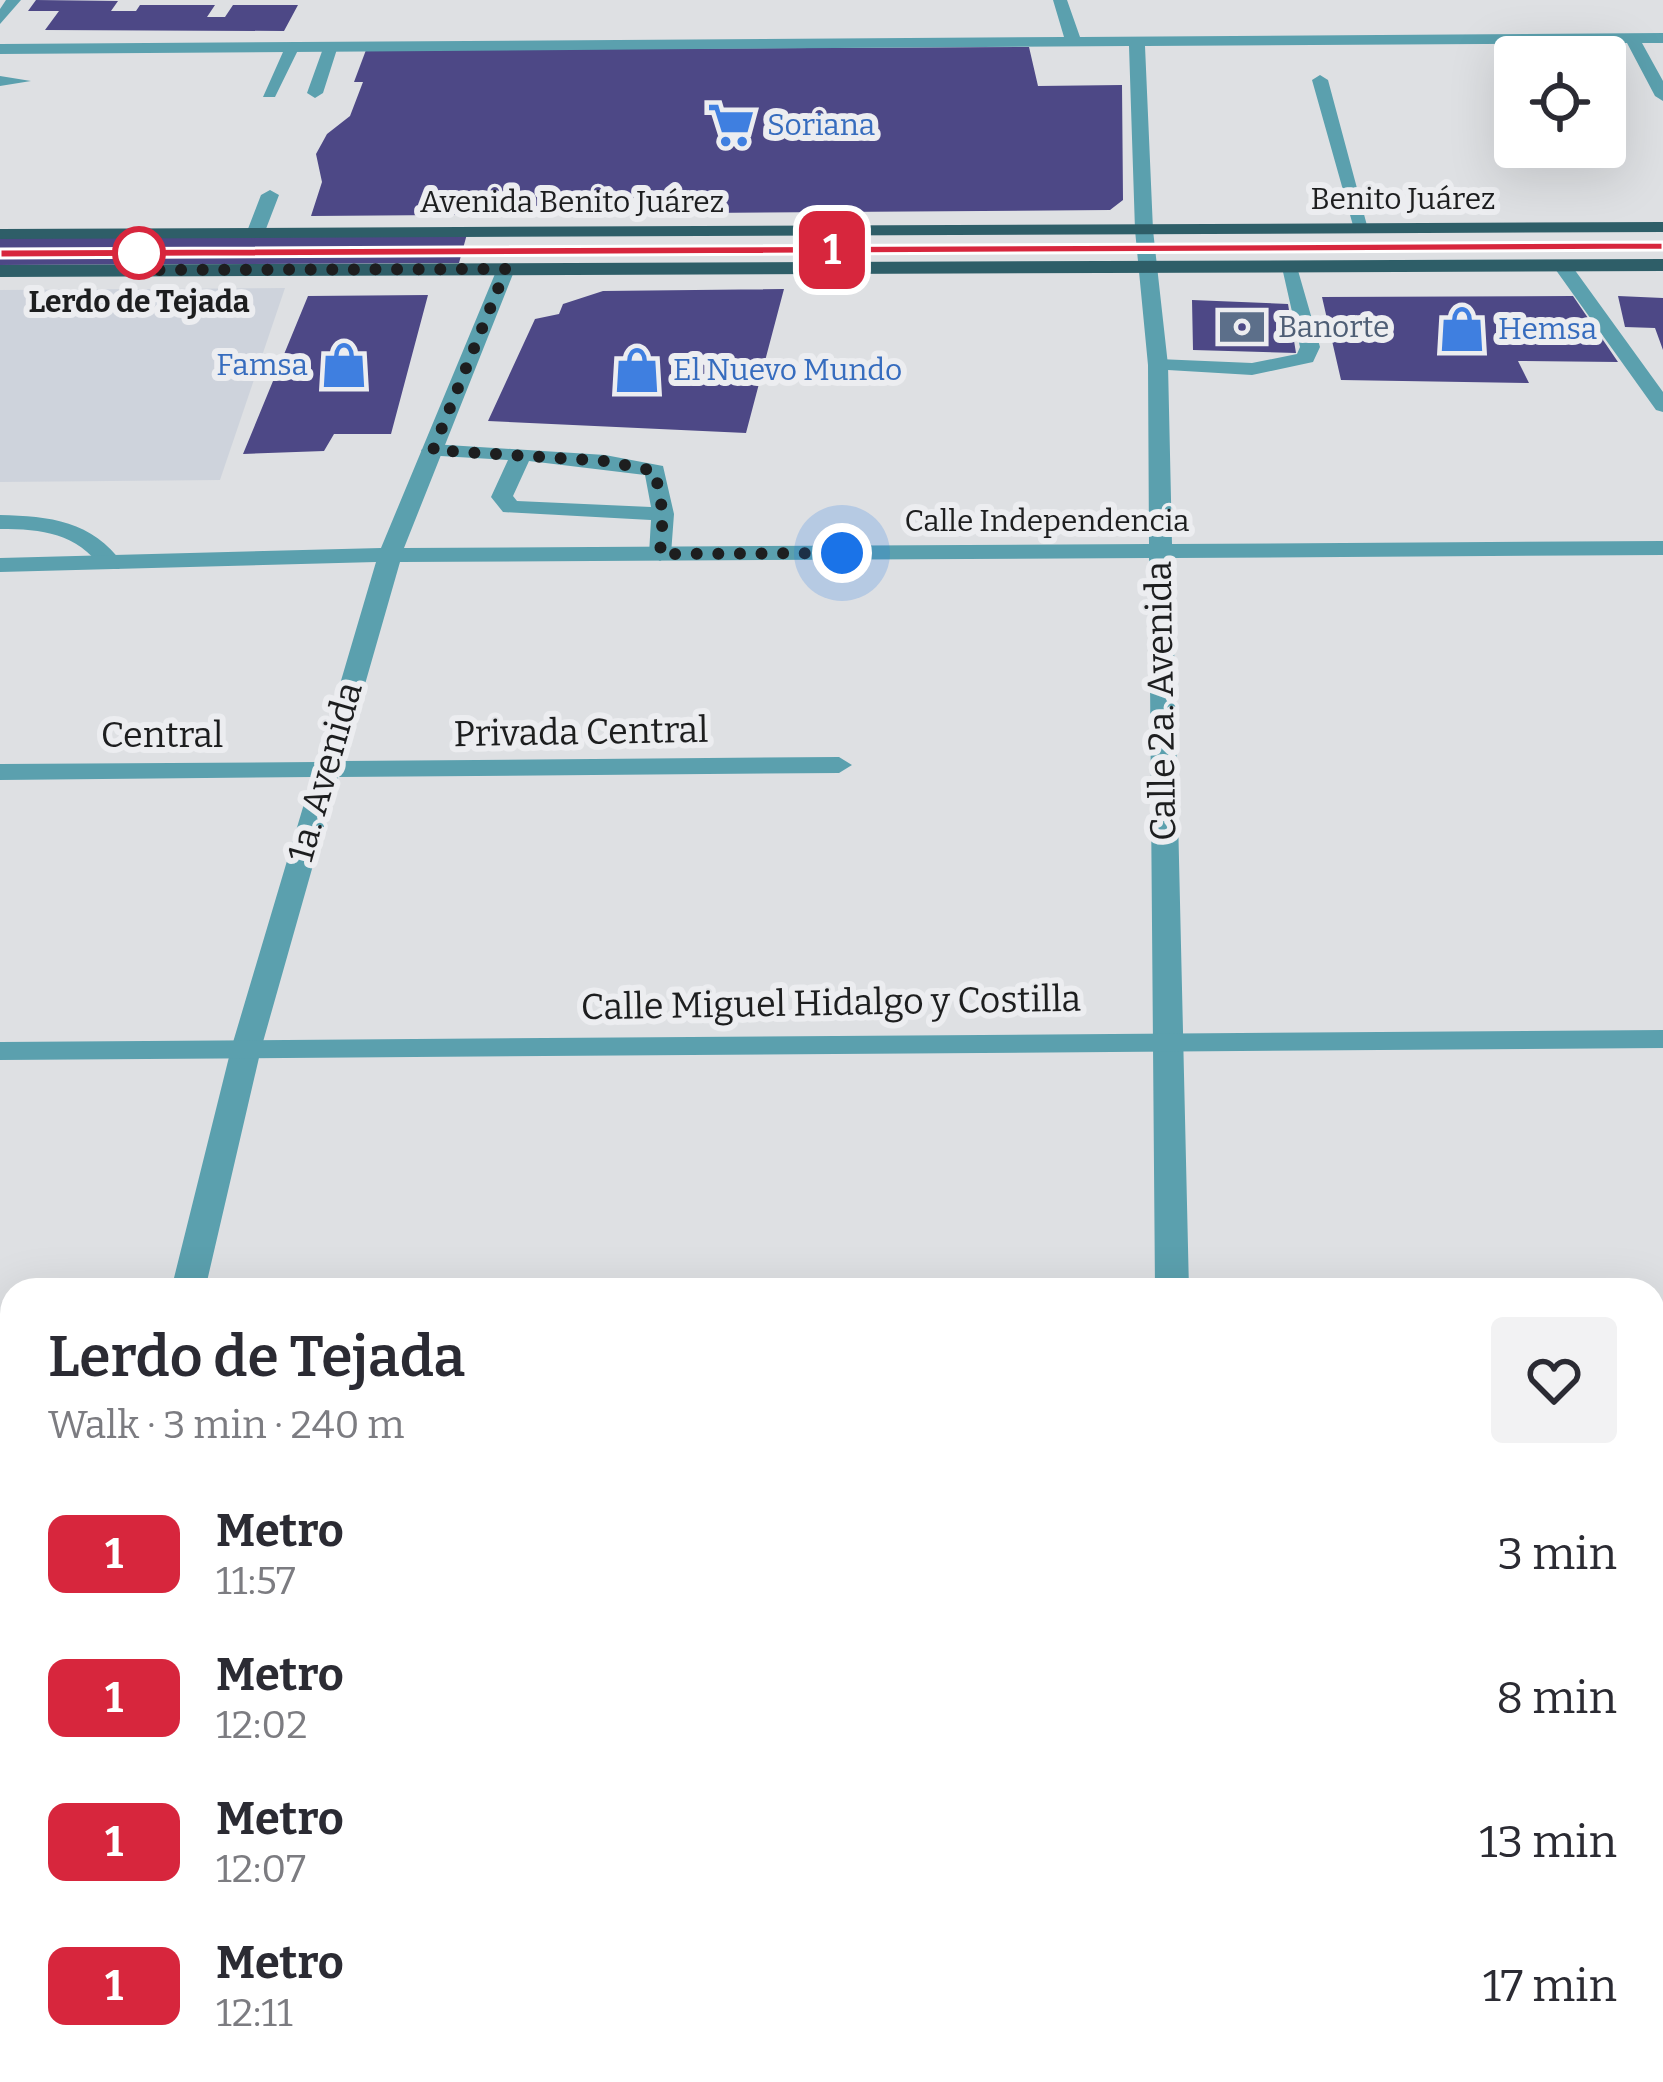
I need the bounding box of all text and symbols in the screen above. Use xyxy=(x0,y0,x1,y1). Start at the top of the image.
map controls xyxy=(1494,36,1626,168)
button: locate xyxy=(1494,36,1626,168)
supermarket icon: Soriana xyxy=(706,100,756,150)
place label: Soriana xyxy=(767,107,875,143)
street label: Benito Juárez xyxy=(1310,181,1496,217)
street label: Avenida Benito Juárez xyxy=(420,184,724,220)
line badge: 1 xyxy=(793,211,871,289)
text: 1 xyxy=(823,225,841,275)
marker: Lerdo de Tejada xyxy=(114,228,164,278)
place label: Lerdo de Tejada xyxy=(28,284,250,320)
bank icon: Banorte xyxy=(1217,302,1267,352)
shop icon: Hemsa xyxy=(1437,304,1487,354)
place label: Banorte xyxy=(1278,309,1389,345)
place label: Hemsa xyxy=(1498,311,1597,347)
shop icon: Famsa xyxy=(319,340,369,390)
shop icon: El Nuevo Mundo xyxy=(612,345,662,395)
place label: Famsa xyxy=(216,347,308,383)
place label: El Nuevo Mundo xyxy=(673,352,902,388)
street label: Calle Independencia xyxy=(905,503,1190,539)
your location xyxy=(812,523,872,583)
street label: Calle 2a. Avenida xyxy=(1137,560,1185,841)
street label: 1a. Avenida xyxy=(278,677,372,867)
street label: Privada Central xyxy=(453,708,709,756)
street label: Central xyxy=(101,713,223,757)
street label: Calle Miguel Hidalgo y Costilla xyxy=(581,977,1082,1029)
button: heart xyxy=(1491,1317,1617,1443)
text: Lerdo de Tejada xyxy=(48,1323,465,1391)
text: Walk · 3 min · 240 m xyxy=(48,1402,405,1448)
text: Metro xyxy=(216,1504,344,1558)
text: 3 min xyxy=(1498,1527,1617,1581)
text: 1 xyxy=(105,1529,123,1579)
text: 11:57 xyxy=(216,1558,296,1604)
text: Metro xyxy=(216,1648,344,1702)
text: 8 min xyxy=(1496,1671,1617,1725)
text: 1 xyxy=(105,1673,123,1723)
text: 12:02 xyxy=(216,1702,308,1748)
text: Metro xyxy=(216,1792,344,1846)
text: 13 min xyxy=(1479,1815,1617,1869)
text: 1 xyxy=(105,1817,123,1867)
text: 12:07 xyxy=(216,1846,306,1892)
text: Metro xyxy=(216,1936,344,1990)
text: 17 min xyxy=(1483,1959,1617,2013)
text: 1 xyxy=(105,1961,123,2011)
text: 12:11 xyxy=(216,1990,293,2036)

